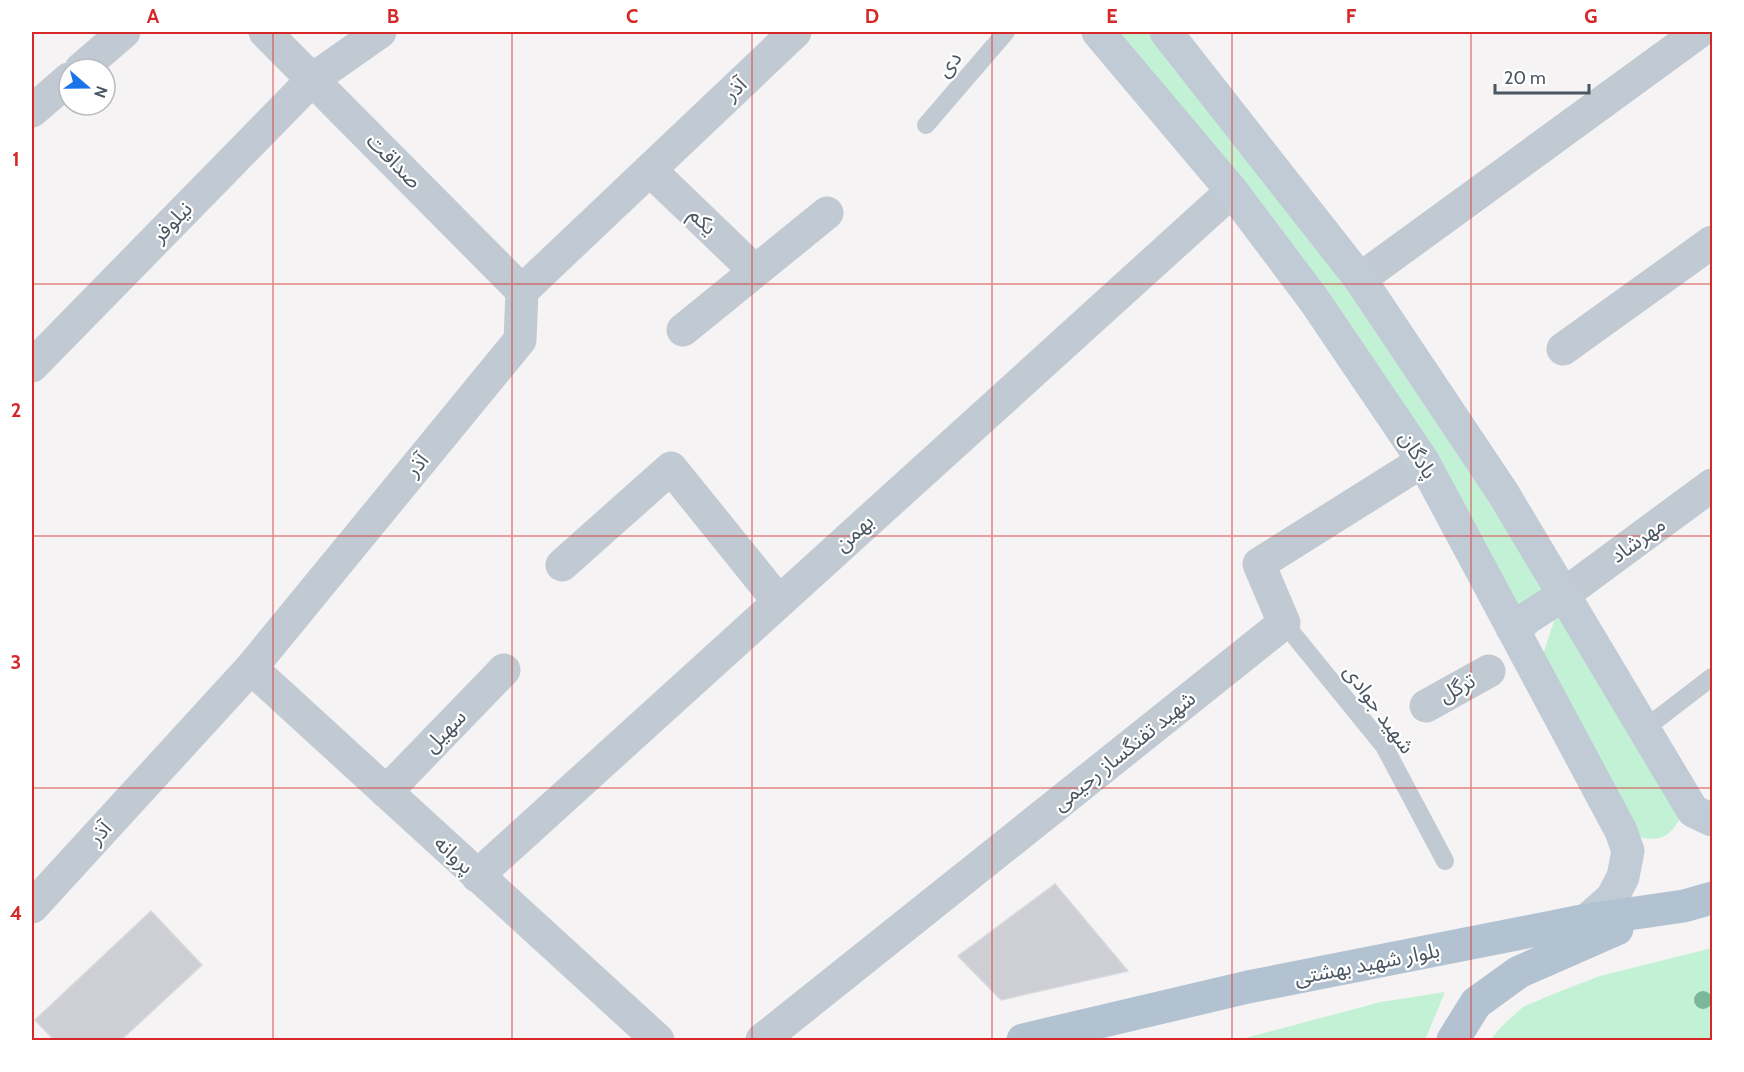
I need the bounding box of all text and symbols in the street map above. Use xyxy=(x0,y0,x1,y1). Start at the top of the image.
text: A xyxy=(147,4,160,28)
text: B xyxy=(387,4,399,28)
text: C xyxy=(626,4,638,28)
text: D xyxy=(865,4,879,28)
text: E xyxy=(1106,4,1118,28)
text: F xyxy=(1346,4,1357,28)
text: G xyxy=(1584,4,1598,28)
street label: دی xyxy=(931,46,967,82)
north arrow xyxy=(57,57,117,117)
scale bar xyxy=(1495,57,1590,95)
text: 20 m xyxy=(1504,67,1546,89)
street label: آذر xyxy=(717,71,752,106)
text: N xyxy=(90,83,111,101)
street label: صداقت xyxy=(362,128,427,193)
text: 1 xyxy=(12,147,20,171)
street label: نیلوفر xyxy=(145,196,197,248)
street label: یکم xyxy=(682,202,722,242)
text: 2 xyxy=(11,398,21,422)
street label: پادگان xyxy=(1393,426,1443,484)
street label: آذر xyxy=(399,447,434,482)
street label: بهمن xyxy=(829,509,878,557)
street label: مهرشاد xyxy=(1605,511,1670,568)
text: 3 xyxy=(11,650,21,674)
street label: شهید جوادی xyxy=(1339,659,1420,758)
street label: ترگل xyxy=(1434,667,1479,708)
street label: شهید تفنگساز رحیمی xyxy=(1047,685,1200,816)
street label: سهیل xyxy=(418,704,471,757)
street label: آذر xyxy=(82,815,117,850)
street label: پروانه xyxy=(429,830,479,880)
text: 4 xyxy=(10,901,22,925)
street label: بلوار شهید بهشتی xyxy=(1292,937,1442,990)

